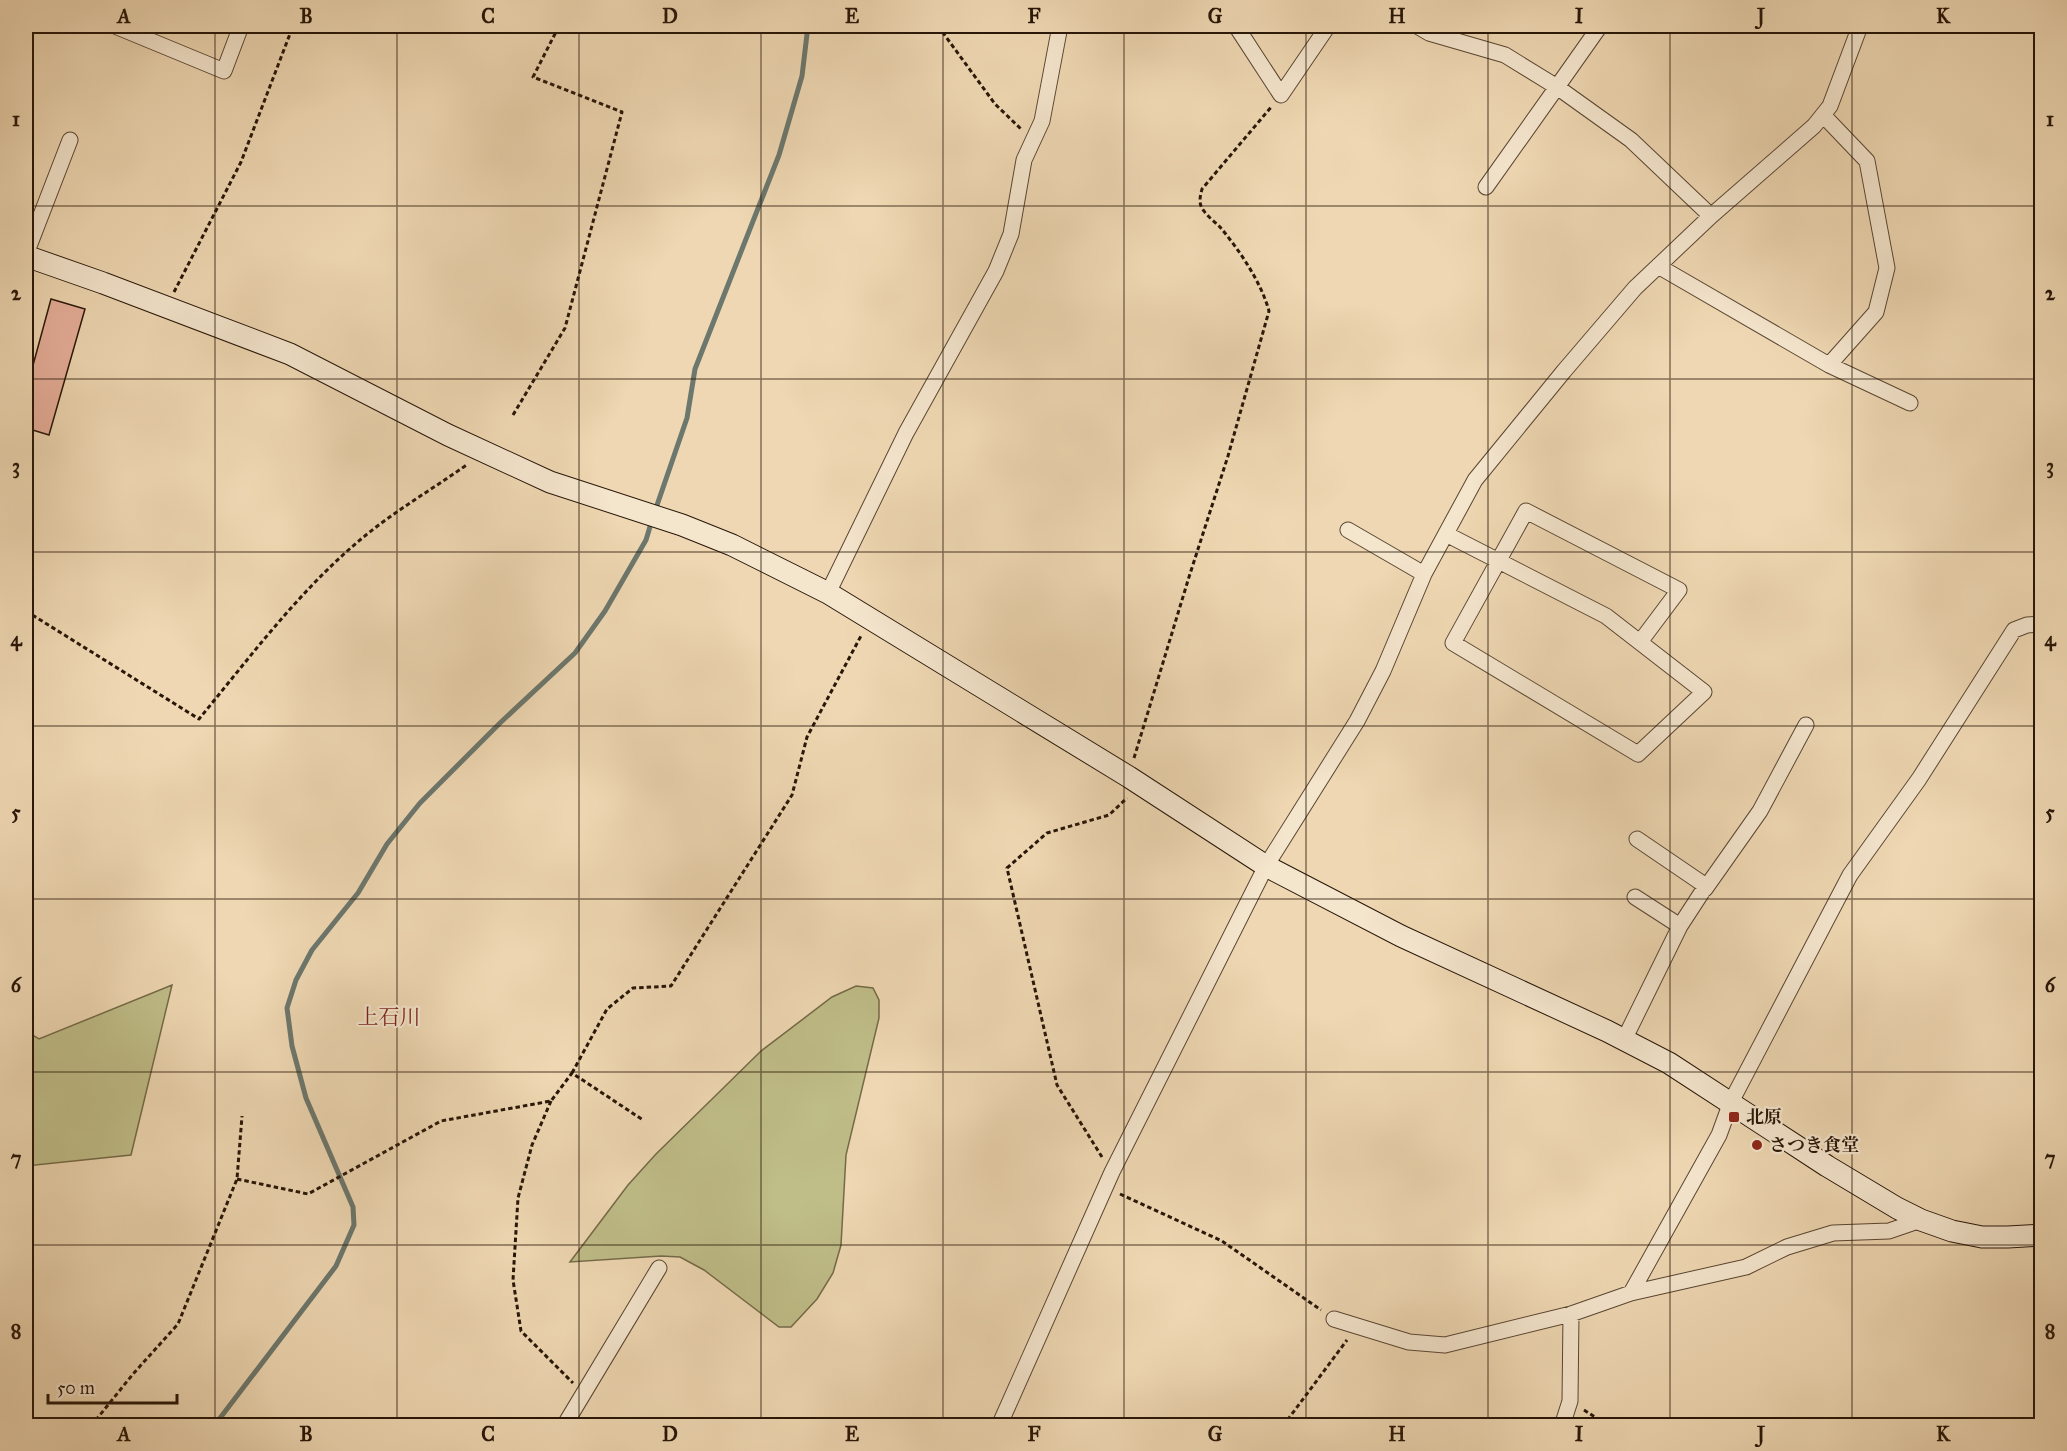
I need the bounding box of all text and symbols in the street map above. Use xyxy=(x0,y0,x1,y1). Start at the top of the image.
text: A xyxy=(115,4,131,28)
text: B xyxy=(299,4,313,28)
text: C xyxy=(481,4,495,28)
text: D xyxy=(662,4,678,28)
text: E xyxy=(845,4,860,28)
text: F xyxy=(1027,4,1041,28)
text: G xyxy=(1208,4,1223,28)
text: H xyxy=(1388,4,1406,28)
text: I xyxy=(1575,4,1584,28)
text: J xyxy=(1754,4,1766,30)
text: K xyxy=(1936,4,1951,28)
text: 1 xyxy=(12,107,20,131)
text: 1 xyxy=(2046,107,2054,131)
text: 2 xyxy=(11,281,22,305)
text: 2 xyxy=(2045,281,2056,305)
text: 3 xyxy=(12,454,20,479)
text: 3 xyxy=(2046,454,2054,479)
text: 4 xyxy=(10,627,22,652)
text: 4 xyxy=(2044,627,2056,652)
text: 5 xyxy=(11,800,21,824)
text: 5 xyxy=(2045,800,2055,824)
text: 6 xyxy=(11,973,23,997)
text: 6 xyxy=(2045,973,2057,997)
district label: 上石川 xyxy=(358,1004,421,1030)
place label: 北原 xyxy=(1746,1106,1782,1128)
marker: 北原 xyxy=(1727,1110,1741,1124)
place label: さつき食堂 xyxy=(1769,1134,1859,1156)
marker: さつき食堂 xyxy=(1750,1138,1764,1152)
text: 7 xyxy=(11,1146,22,1170)
text: 7 xyxy=(2045,1146,2056,1170)
text: 8 xyxy=(11,1319,21,1343)
text: 8 xyxy=(2045,1319,2055,1343)
scale bar xyxy=(48,1367,177,1405)
text: 50 m xyxy=(57,1377,95,1399)
text: A xyxy=(115,1422,131,1446)
text: B xyxy=(299,1422,313,1446)
text: C xyxy=(481,1422,495,1446)
text: D xyxy=(662,1422,678,1446)
text: E xyxy=(845,1422,860,1446)
text: F xyxy=(1027,1422,1041,1446)
text: G xyxy=(1208,1422,1223,1446)
text: H xyxy=(1388,1422,1406,1446)
text: I xyxy=(1575,1422,1584,1446)
text: J xyxy=(1754,1422,1766,1448)
text: K xyxy=(1936,1422,1951,1446)

